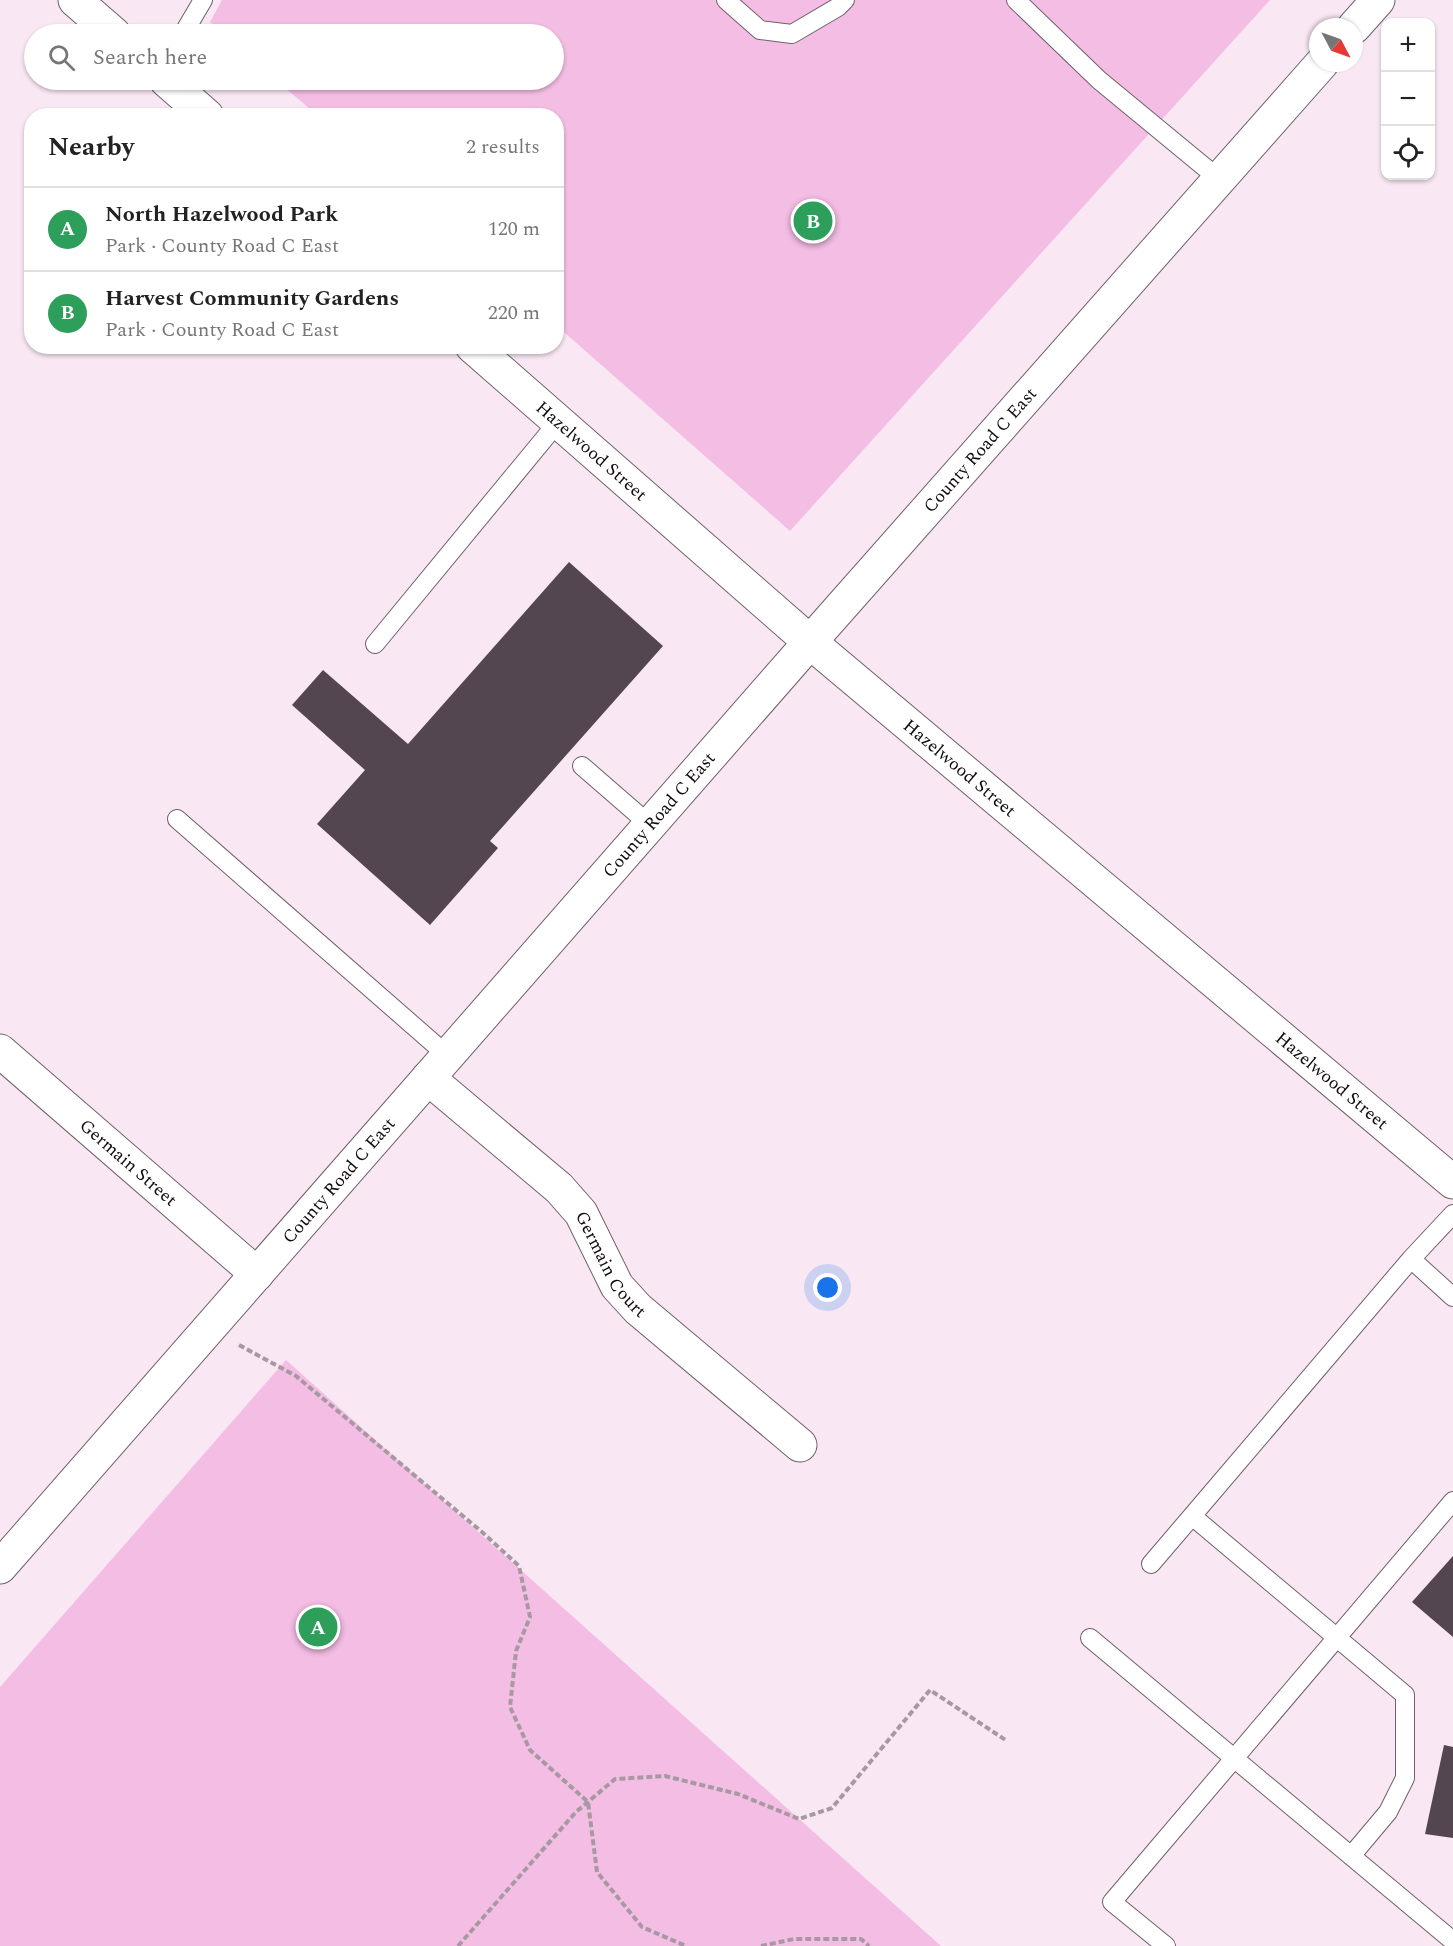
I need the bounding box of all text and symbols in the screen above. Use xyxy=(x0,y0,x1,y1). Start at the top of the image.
north arrow xyxy=(1309,18,1363,72)
map controls xyxy=(1381,18,1435,180)
button: + xyxy=(1381,18,1435,72)
search box xyxy=(24,24,564,90)
icon: search xyxy=(45,41,78,74)
text: Search here xyxy=(93,41,207,74)
button: − xyxy=(1381,72,1435,126)
button: locate xyxy=(1381,126,1435,180)
text: Nearby xyxy=(48,127,134,167)
text: 2 results xyxy=(466,132,540,162)
text: North Hazelwood Park xyxy=(105,198,338,231)
pin: B xyxy=(794,198,832,244)
text: A xyxy=(60,214,75,244)
text: 120 m xyxy=(488,214,540,244)
text: Park · County Road C East xyxy=(105,231,339,261)
text: Harvest Community Gardens xyxy=(105,282,399,315)
text: B xyxy=(60,298,75,328)
text: 220 m xyxy=(488,298,540,328)
text: Park · County Road C East xyxy=(105,315,339,345)
street label: County Road C East xyxy=(917,381,1043,519)
street label: Hazelwood Street xyxy=(529,395,653,508)
street label: Hazelwood Street xyxy=(897,713,1022,824)
street label: County Road C East xyxy=(596,746,722,884)
street label: Hazelwood Street xyxy=(1269,1025,1394,1136)
street label: County Road C East xyxy=(276,1112,402,1250)
street label: Germain Street xyxy=(73,1113,183,1213)
street label: Germain Court xyxy=(568,1206,652,1325)
your location xyxy=(813,1273,842,1302)
pin: A xyxy=(298,1604,338,1650)

